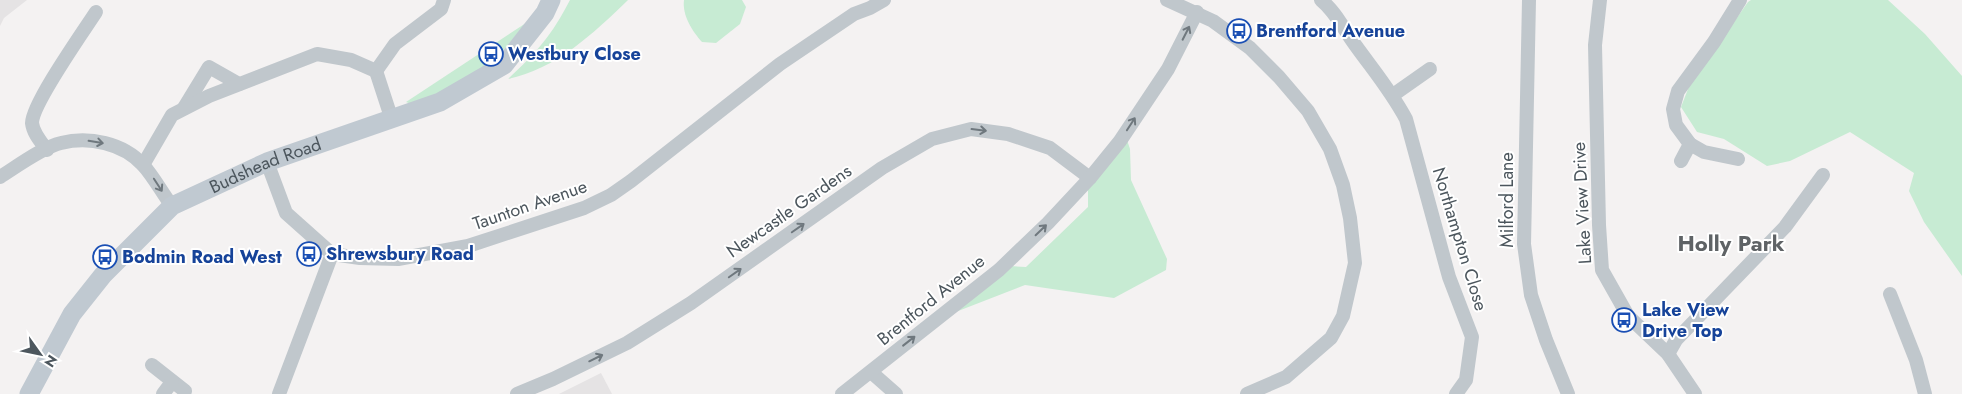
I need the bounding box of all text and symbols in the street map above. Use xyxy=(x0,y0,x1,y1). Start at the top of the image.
bus stop icon: Brentford Avenue xyxy=(1226,18,1252,44)
place label: Brentford Avenue xyxy=(1256,18,1405,44)
one-way arrow xyxy=(1181,26,1191,41)
bus stop icon: Westbury Close xyxy=(478,41,504,67)
place label: Westbury Close xyxy=(508,41,641,67)
one-way arrow xyxy=(1126,117,1137,131)
one-way arrow xyxy=(970,125,986,135)
street label: Budshead Road xyxy=(205,131,325,200)
one-way arrow xyxy=(88,137,104,147)
street label: Lake View Drive xyxy=(1566,141,1598,265)
street label: Milford Lane xyxy=(1494,152,1520,248)
street label: Newcastle Gardens xyxy=(721,158,857,264)
street label: Northampton Close xyxy=(1426,164,1494,314)
street label: Taunton Avenue xyxy=(469,173,591,237)
one-way arrow xyxy=(153,178,163,192)
one-way arrow xyxy=(791,223,805,233)
one-way arrow xyxy=(1035,224,1048,236)
district label: Holly Park xyxy=(1678,227,1785,259)
bus stop icon: Shrewsbury Road xyxy=(296,241,322,267)
place label: Shrewsbury Road xyxy=(326,241,474,267)
bus stop icon: Bodmin Road West xyxy=(92,244,118,270)
place label: Bodmin Road West xyxy=(122,244,282,270)
street label: Brentford Avenue xyxy=(872,248,990,352)
one-way arrow xyxy=(727,268,741,278)
place label: Lake View Drive Top xyxy=(1642,297,1729,344)
bus stop icon: Lake View Drive Top xyxy=(1611,307,1637,333)
north arrow xyxy=(15,329,65,379)
one-way arrow xyxy=(902,336,915,347)
text: N xyxy=(39,351,62,371)
one-way arrow xyxy=(588,353,603,362)

